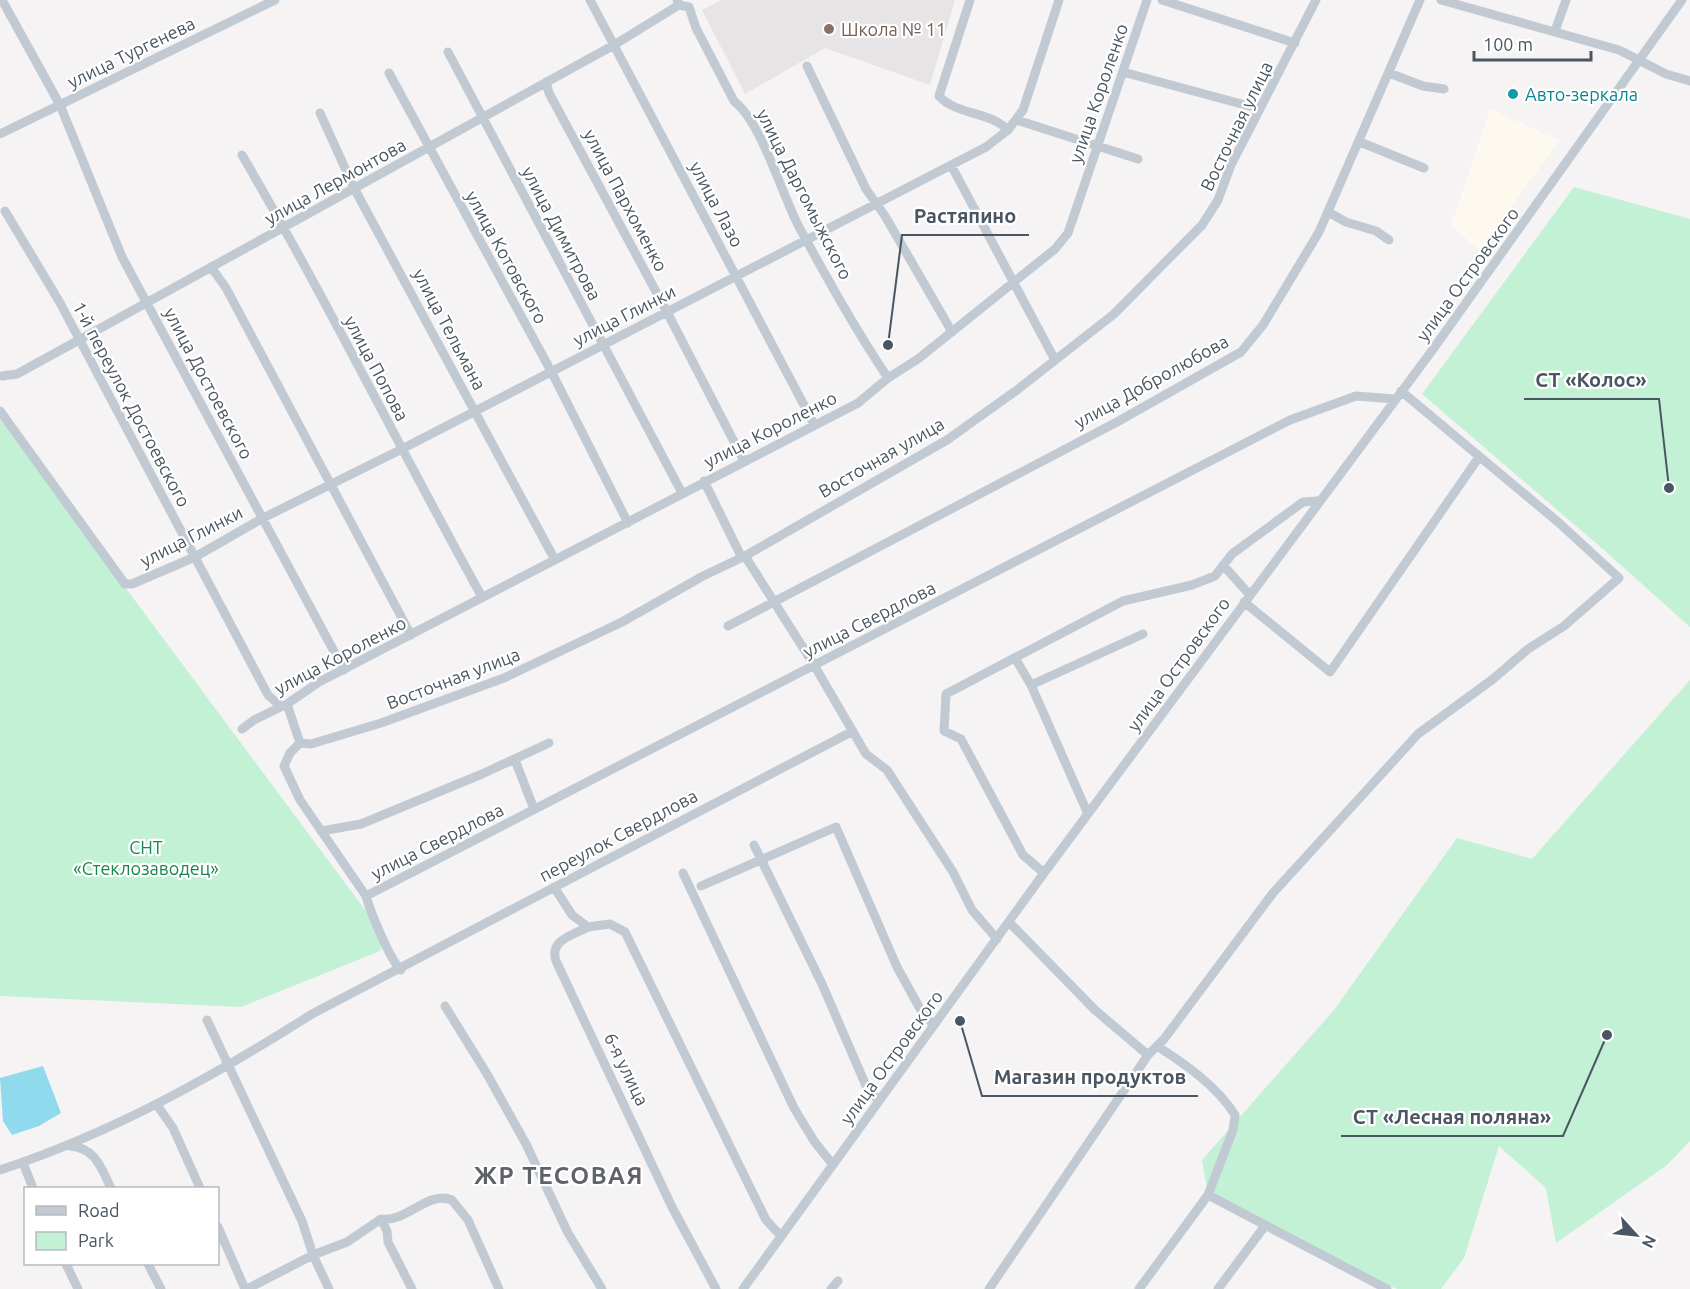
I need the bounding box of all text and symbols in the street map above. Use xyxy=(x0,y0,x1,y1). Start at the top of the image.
street label: улица Тургенева xyxy=(64,12,198,92)
place label: Школа № 11 xyxy=(841,19,946,39)
street label: улица Короленко xyxy=(1065,21,1131,165)
marker: Школа № 11 xyxy=(822,22,836,36)
scale bar xyxy=(1474,24,1591,62)
text: 100 m xyxy=(1483,34,1533,54)
street label: Восточная улица xyxy=(1196,58,1276,194)
place label: Авто-зеркала xyxy=(1525,84,1638,104)
marker: Авто-зеркала xyxy=(1506,87,1520,101)
street label: улица Даргомыжского xyxy=(753,105,857,283)
street label: улица Пархоменко xyxy=(580,126,672,274)
street label: улица Лермонтова xyxy=(261,134,409,228)
street label: улица Лазо xyxy=(686,158,748,250)
street label: улица Димитрова xyxy=(518,163,606,303)
street label: улица Котовского xyxy=(462,187,552,327)
callout: Растяпино xyxy=(902,197,1029,235)
street label: улица Островского xyxy=(1412,203,1522,345)
text: Растяпино xyxy=(914,204,1016,227)
street label: улица Тельмана xyxy=(410,265,490,393)
street label: улица Глинки xyxy=(569,281,679,349)
street label: 1-й переулок Достоевского xyxy=(69,298,195,510)
street label: улица Достоевского xyxy=(160,304,258,462)
street label: улица Попова xyxy=(341,312,413,424)
street label: улица Добролюбова xyxy=(1070,330,1232,432)
callout: СТ «Колос» xyxy=(1524,361,1659,399)
text: СТ «Колос» xyxy=(1535,368,1647,391)
street label: улица Короленко xyxy=(700,387,840,471)
street label: Восточная улица xyxy=(815,413,947,501)
street label: улица Глинки xyxy=(136,502,246,570)
street label: улица Свердлова xyxy=(799,577,939,661)
street label: улица Островского xyxy=(1123,593,1233,735)
street label: улица Короленко xyxy=(271,612,409,698)
street label: Восточная улица xyxy=(383,643,523,713)
street label: переулок Свердлова xyxy=(536,785,700,885)
street label: улица Свердлова xyxy=(367,799,507,883)
park label: СНТ «Стеклозаводец» xyxy=(73,837,219,878)
street label: улица Островского xyxy=(836,986,946,1128)
street label: 6-я улица xyxy=(601,1029,653,1109)
callout: Магазин продуктов xyxy=(982,1058,1198,1096)
text: Магазин продуктов xyxy=(994,1065,1186,1088)
callout: СТ «Лесная поляна» xyxy=(1341,1098,1563,1136)
text: СТ «Лесная поляна» xyxy=(1353,1105,1551,1128)
district label: ЖР ТЕСОВАЯ xyxy=(474,1162,644,1189)
legend xyxy=(24,1187,219,1265)
text: Road xyxy=(78,1200,120,1220)
north arrow xyxy=(1606,1205,1666,1265)
text: Park xyxy=(78,1230,114,1250)
text: N xyxy=(1639,1232,1660,1251)

